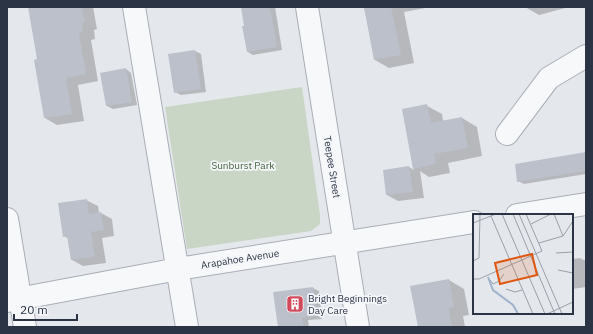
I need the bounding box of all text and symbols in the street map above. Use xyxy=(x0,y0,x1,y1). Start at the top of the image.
street label: Teepee Street xyxy=(321,135,343,199)
park label: Sunburst Park xyxy=(211,159,275,172)
inset map xyxy=(473,214,573,314)
street label: Arapahoe Avenue xyxy=(200,246,281,272)
place label: Bright Beginnings Day Care xyxy=(308,292,387,317)
building icon: Bright Beginnings Day Care xyxy=(285,294,305,314)
scale bar xyxy=(14,296,77,322)
text: 20 m xyxy=(20,302,48,317)

